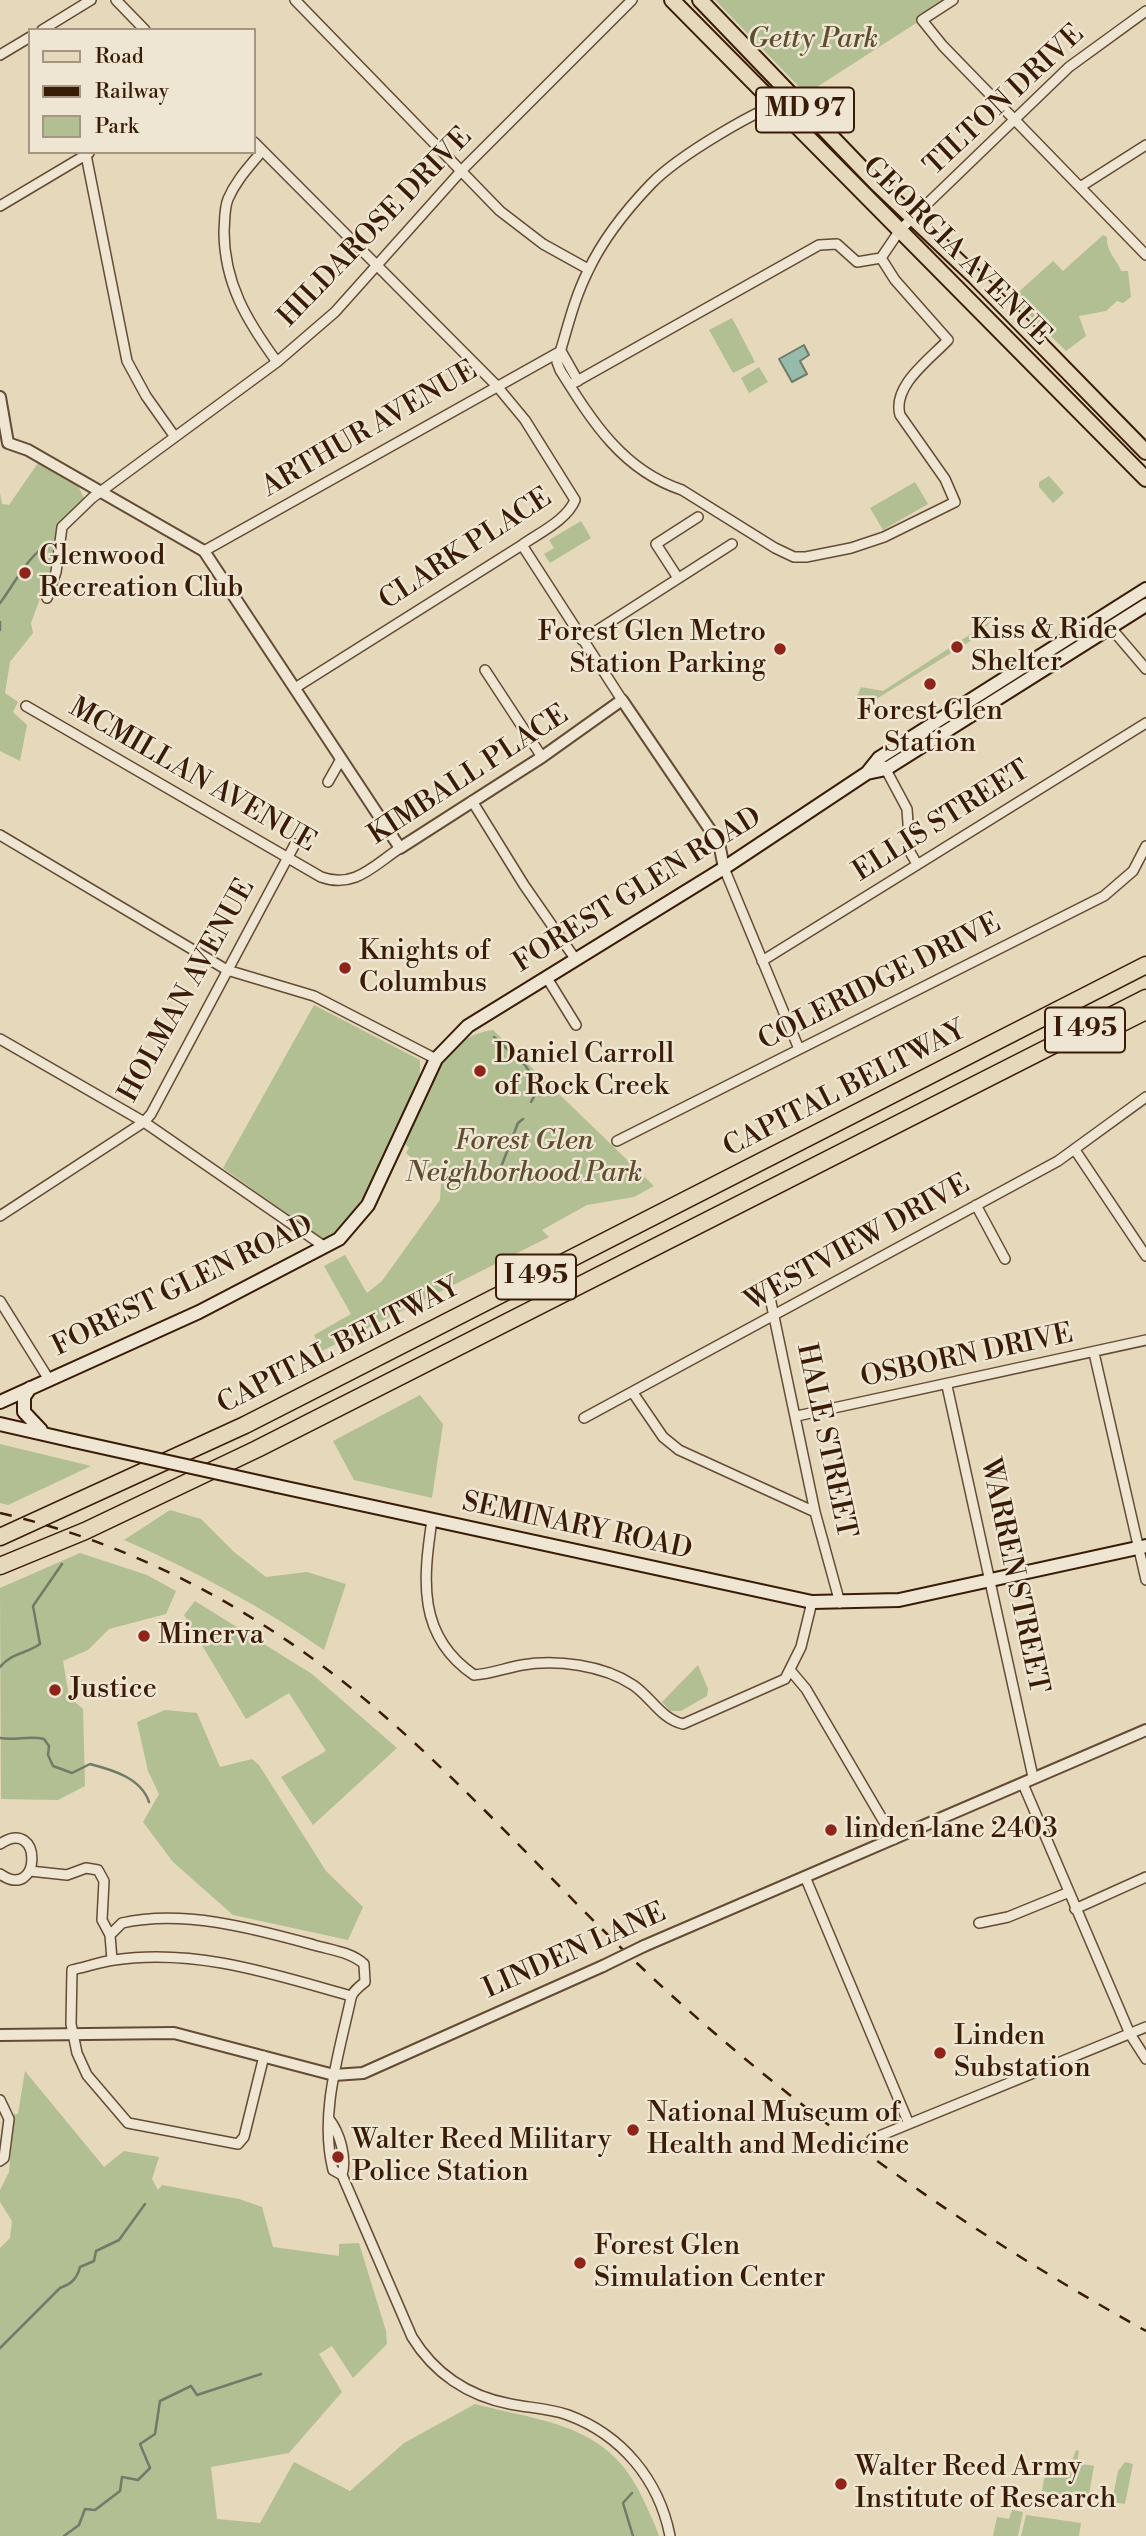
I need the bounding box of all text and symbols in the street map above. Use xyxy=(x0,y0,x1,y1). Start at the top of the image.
street label: TILTON DRIVE xyxy=(918,18,1092,184)
park label: Getty Park xyxy=(748,23,878,57)
legend xyxy=(28,28,256,154)
text: Road xyxy=(95,44,144,70)
text: Railway xyxy=(95,79,169,105)
road number: MD 97 xyxy=(756,88,854,132)
text: Park xyxy=(95,114,139,140)
street label: HILDAROSE DRIVE xyxy=(272,121,480,335)
street label: GEORGIA AVENUE xyxy=(855,151,1057,353)
street label: ARTHUR AVENUE xyxy=(257,355,483,505)
street label: CLARK PLACE xyxy=(374,482,558,618)
place label: Glenwood Recreation Club xyxy=(39,540,243,606)
marker: Glenwood Recreation Club xyxy=(17,565,33,581)
place label: Kiss & Ride Shelter xyxy=(971,614,1118,680)
place label: Forest Glen Metro Station Parking xyxy=(538,616,766,682)
marker: Kiss & Ride Shelter xyxy=(949,639,965,655)
marker: Forest Glen Metro Station Parking xyxy=(772,641,788,657)
marker: Forest Glen Station xyxy=(922,676,938,692)
street label: MCMILLAN AVENUE xyxy=(63,692,321,860)
place label: Forest Glen Station xyxy=(857,695,1003,761)
street label: KIMBALL PLACE xyxy=(363,699,575,853)
street label: ELLIS STREET xyxy=(848,754,1036,890)
street label: FOREST GLEN ROAD xyxy=(508,801,768,981)
street label: HOLMAN AVENUE xyxy=(113,874,263,1108)
street label: COLERIDGE DRIVE xyxy=(753,907,1007,1059)
place label: Knights of Columbus xyxy=(359,935,490,1001)
marker: Knights of Columbus xyxy=(337,960,353,976)
road number: I 495 xyxy=(1045,1007,1125,1052)
street label: CAPITAL BELTWAY xyxy=(718,1014,972,1166)
place label: Daniel Carroll of Rock Creek xyxy=(494,1038,674,1104)
marker: Daniel Carroll of Rock Creek xyxy=(472,1063,488,1079)
park label: Forest Glen Neighborhood Park xyxy=(406,1125,642,1191)
street label: WESTVIEW DRIVE xyxy=(740,1168,976,1320)
street label: FOREST GLEN ROAD xyxy=(47,1209,319,1365)
road number: I 495 xyxy=(496,1254,576,1300)
street label: CAPITAL BELTWAY xyxy=(212,1271,466,1423)
street label: OSBORN DRIVE xyxy=(858,1318,1076,1396)
street label: HALE STREET xyxy=(788,1341,862,1541)
street label: WARREN STREET xyxy=(972,1455,1054,1697)
street label: SEMINARY ROAD xyxy=(459,1486,695,1568)
place label: Minerva xyxy=(158,1619,264,1653)
marker: Minerva xyxy=(136,1628,152,1644)
place label: Justice xyxy=(69,1673,157,1707)
marker: Justice xyxy=(47,1682,63,1698)
place label: linden lane 2403 xyxy=(845,1813,1058,1847)
marker: linden lane 2403 xyxy=(823,1822,839,1838)
street label: LINDEN LANE xyxy=(478,1897,672,2007)
place label: Linden Substation xyxy=(954,2020,1091,2086)
marker: Linden Substation xyxy=(932,2045,948,2061)
place label: National Museum of Health and Medicine xyxy=(647,2097,909,2163)
marker: National Museum of Health and Medicine xyxy=(625,2122,641,2138)
place label: Walter Reed Military Police Station xyxy=(352,2124,611,2190)
marker: Walter Reed Military Police Station xyxy=(330,2149,346,2165)
place label: Forest Glen Simulation Center xyxy=(594,2230,826,2296)
marker: Forest Glen Simulation Center xyxy=(572,2255,588,2271)
place label: Walter Reed Army Institute of Research xyxy=(855,2451,1116,2517)
marker: Walter Reed Army Institute of Research xyxy=(833,2476,849,2492)

